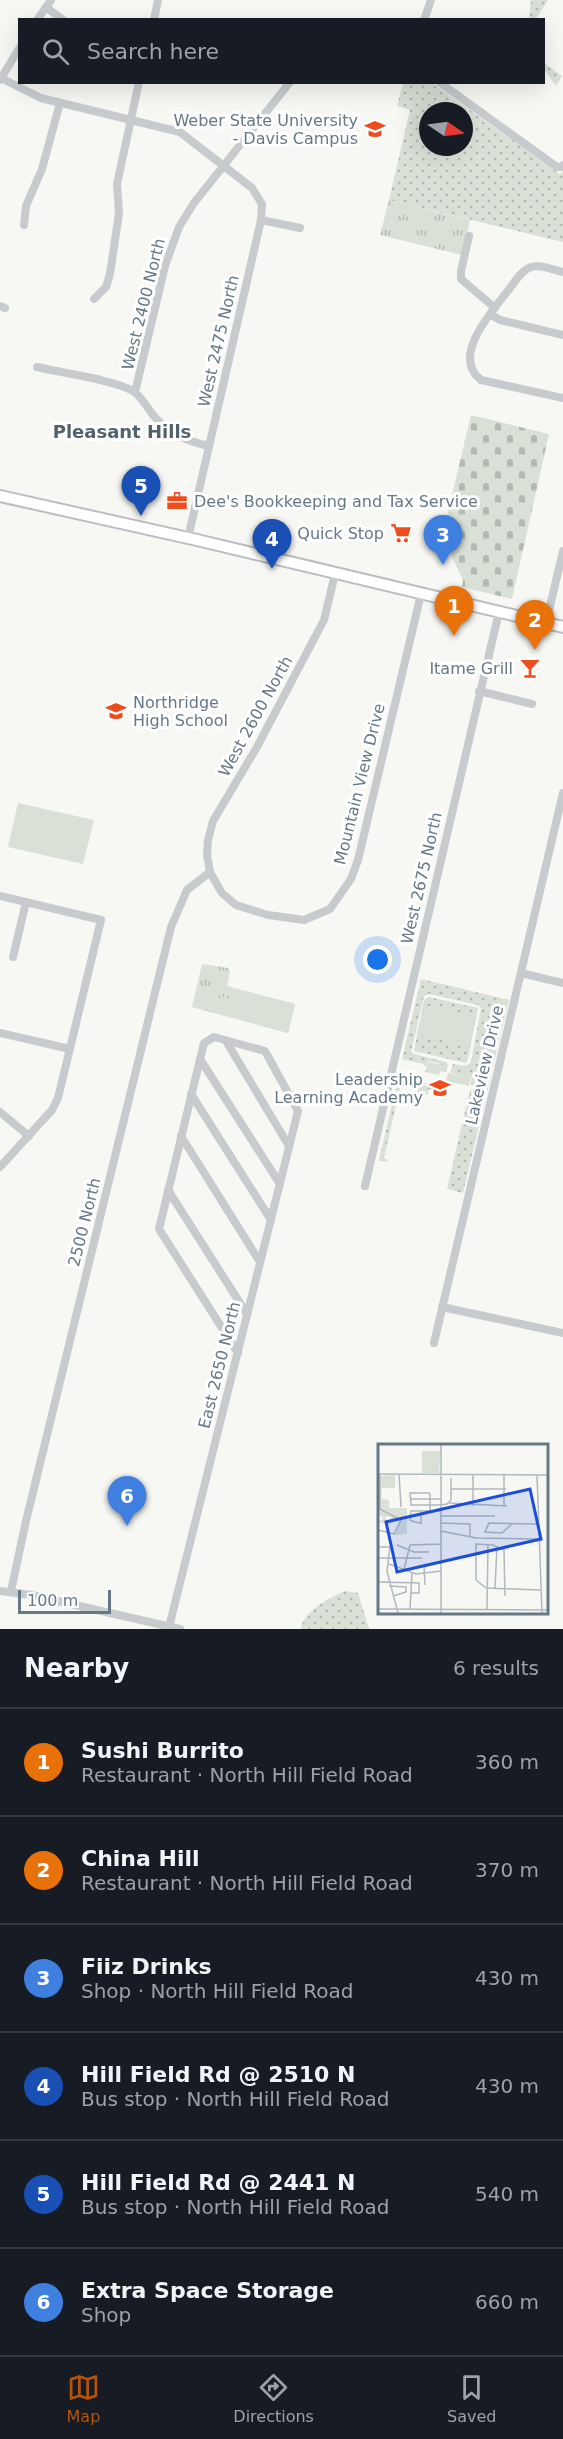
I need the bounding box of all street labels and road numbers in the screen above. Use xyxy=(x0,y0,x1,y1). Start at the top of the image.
street label: West 2400 North xyxy=(118,236,169,372)
street label: West 2475 North xyxy=(194,273,243,409)
street label: West 2600 North xyxy=(214,653,296,780)
street label: Mountain View Drive xyxy=(330,702,389,867)
street label: West 2675 North xyxy=(397,810,446,946)
street label: Lakeview Drive xyxy=(462,1004,507,1127)
street label: 2500 North xyxy=(64,1176,105,1268)
street label: East 2650 North xyxy=(195,1300,244,1431)

